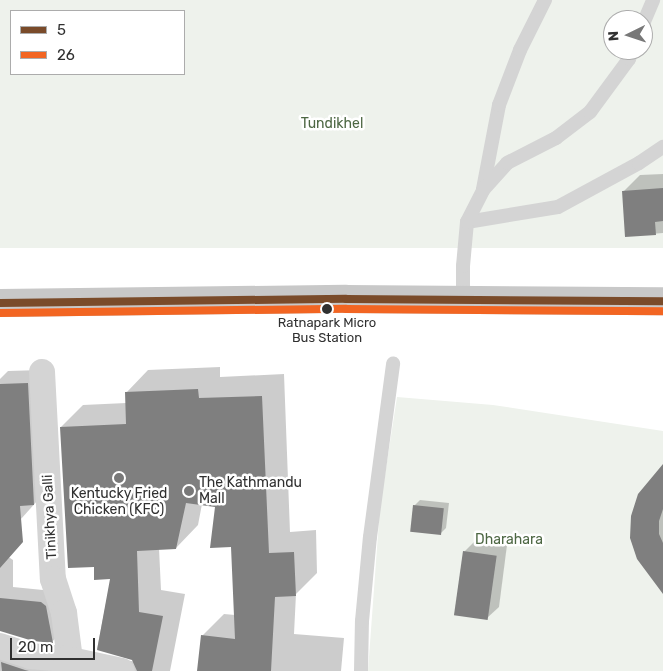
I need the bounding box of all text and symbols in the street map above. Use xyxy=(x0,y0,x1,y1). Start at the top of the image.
legend xyxy=(10,10,185,75)
north arrow xyxy=(603,10,653,60)
text: 5 xyxy=(57,21,66,39)
text: N xyxy=(605,30,622,42)
text: 26 xyxy=(57,46,75,64)
park label: Tundikhel xyxy=(301,116,363,132)
marker: Ratnapark Micro Bus Station xyxy=(322,304,332,314)
place label: Ratnapark Micro Bus Station xyxy=(278,316,376,347)
marker: Kentucky Fried Chicken (KFC) xyxy=(113,472,125,484)
street label: Tinikhya Galli xyxy=(39,474,61,560)
place label: The Kathmandu Mall xyxy=(199,475,302,508)
marker: The Kathmandu Mall xyxy=(183,485,195,497)
place label: Kentucky Fried Chicken (KFC) xyxy=(70,486,168,518)
park label: Dharahara xyxy=(475,532,543,548)
scale bar xyxy=(12,628,98,660)
text: 20 m xyxy=(18,638,53,656)

